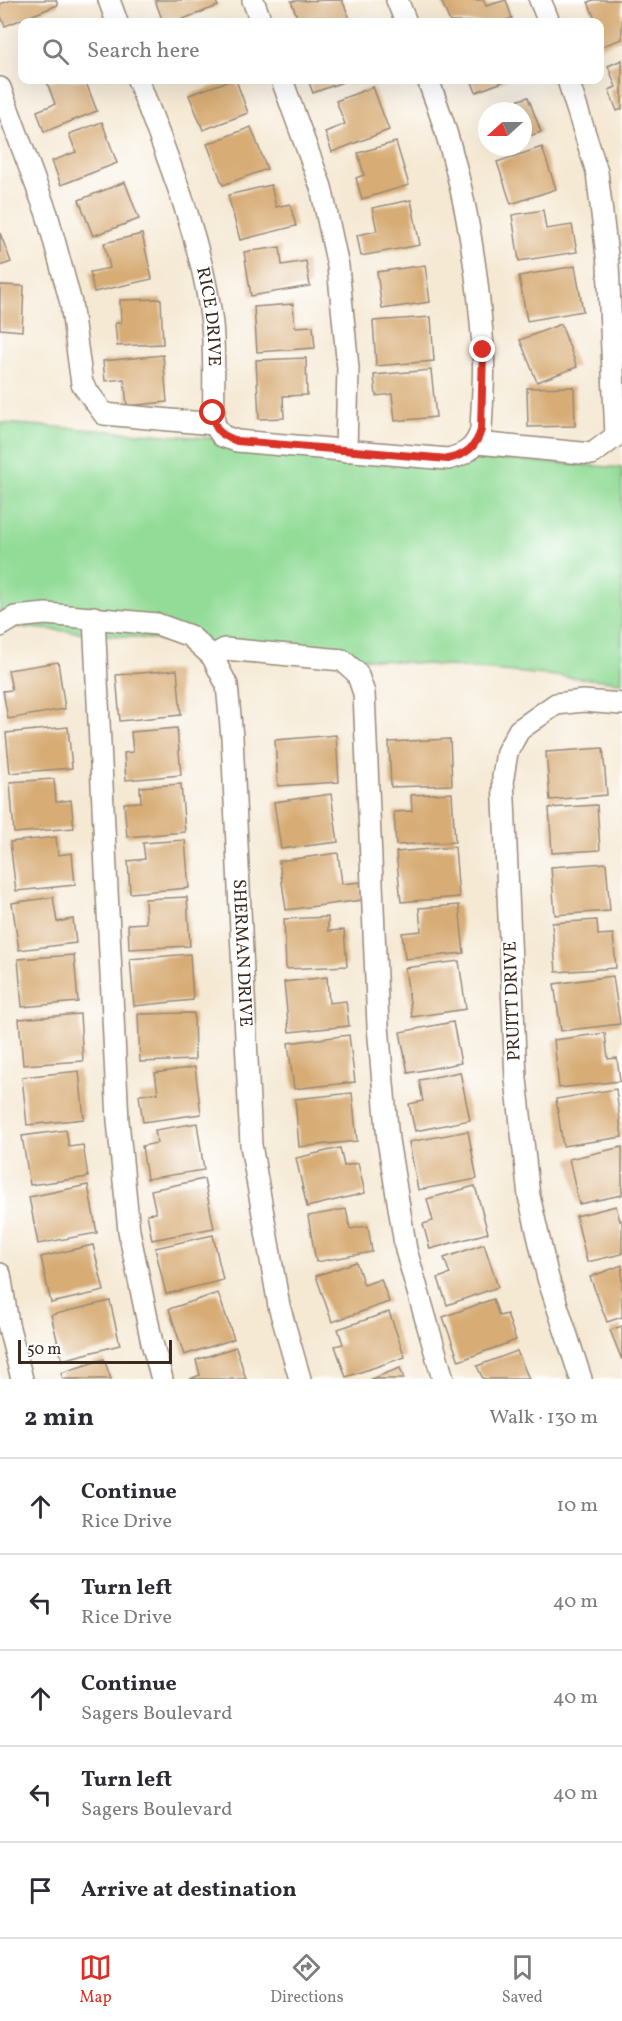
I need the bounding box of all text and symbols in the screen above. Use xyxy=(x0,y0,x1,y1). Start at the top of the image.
search box xyxy=(18,18,604,84)
icon: search xyxy=(39,35,72,68)
text: Search here xyxy=(87,36,200,67)
north arrow xyxy=(478,102,532,156)
street label: RICE DRIVE xyxy=(190,265,226,367)
route end xyxy=(469,336,495,362)
route start xyxy=(199,399,225,425)
street label: SHERMAN DRIVE xyxy=(226,878,258,1028)
street label: PRUITT DRIVE xyxy=(498,940,528,1061)
scale bar xyxy=(18,1337,172,1364)
text: 50 m xyxy=(27,1339,61,1361)
text: 2 min xyxy=(24,1400,94,1436)
text: Walk · 130 m xyxy=(489,1404,598,1432)
text: Continue xyxy=(81,1477,177,1508)
icon: ahead xyxy=(24,1490,57,1523)
text: 10 m xyxy=(557,1492,598,1520)
text: Rice Drive xyxy=(81,1508,172,1536)
text: Turn left xyxy=(81,1573,172,1604)
icon: left xyxy=(24,1586,57,1619)
text: 40 m xyxy=(553,1588,598,1616)
text: Rice Drive xyxy=(81,1604,172,1632)
text: Continue xyxy=(81,1669,177,1700)
icon: ahead xyxy=(24,1682,57,1715)
text: 40 m xyxy=(553,1684,598,1712)
text: Sagers Boulevard xyxy=(81,1700,232,1728)
text: Turn left xyxy=(81,1765,172,1796)
icon: left xyxy=(24,1778,57,1811)
text: 40 m xyxy=(553,1780,598,1808)
text: Sagers Boulevard xyxy=(81,1796,232,1824)
icon: arrive xyxy=(24,1874,57,1907)
text: Arrive at destination xyxy=(81,1875,297,1906)
tab: Map xyxy=(79,1951,112,2009)
tab: Directions xyxy=(270,1951,344,2009)
tab: Saved xyxy=(502,1951,543,2009)

